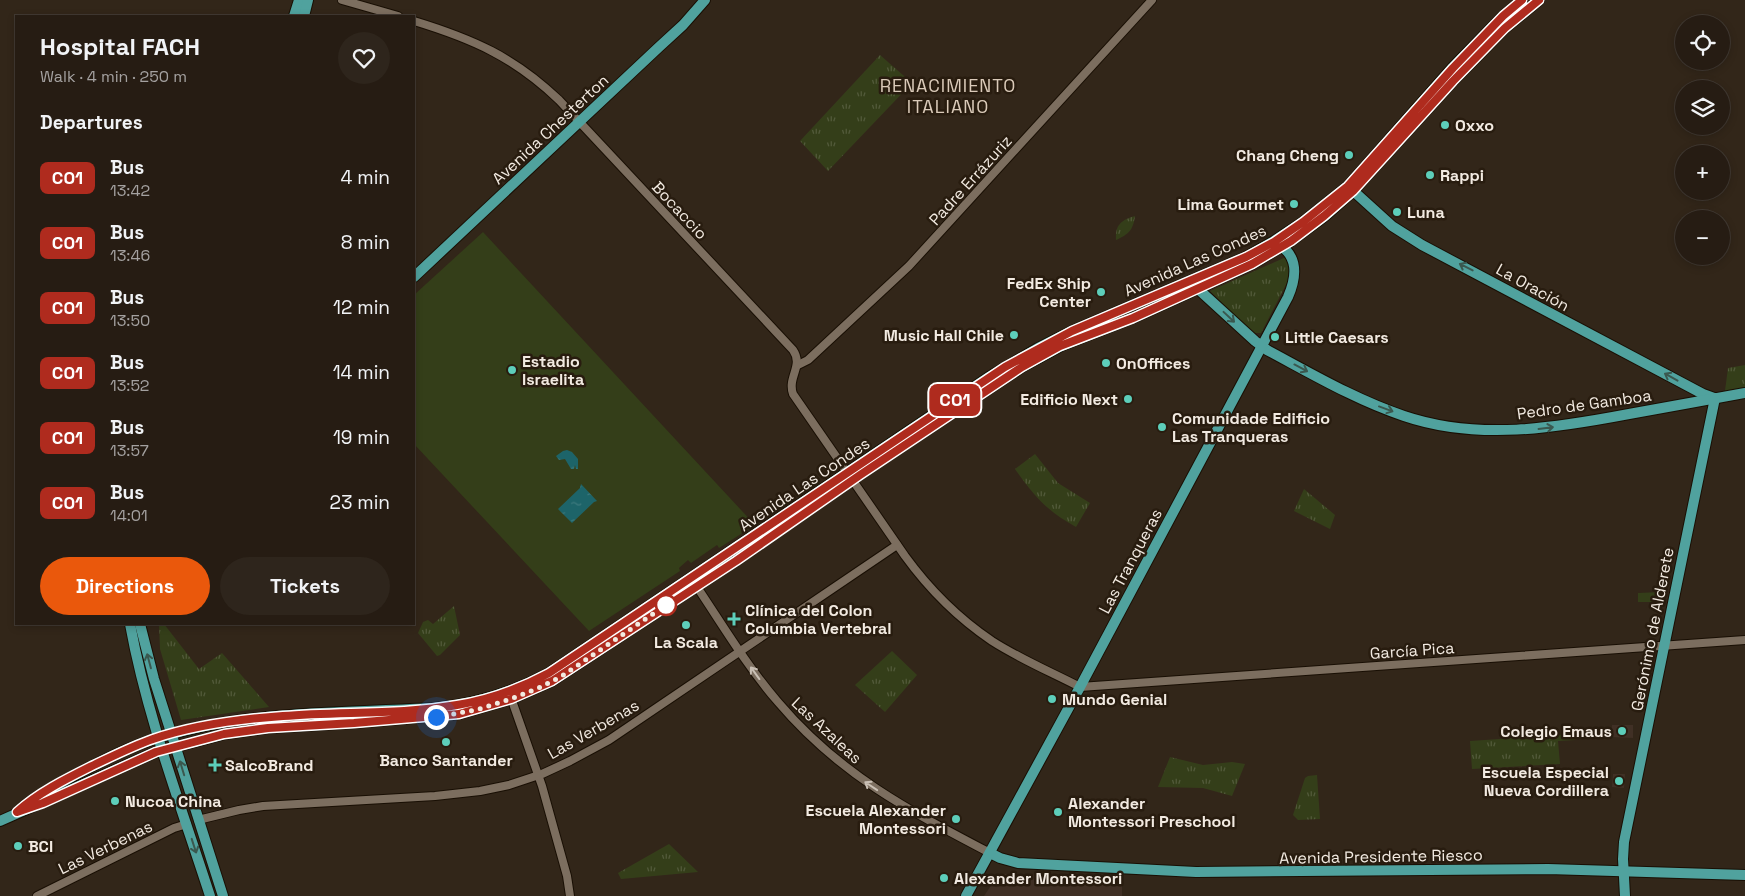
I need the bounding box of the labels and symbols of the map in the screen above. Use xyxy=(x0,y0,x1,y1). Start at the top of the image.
street label: Avenida Chesterton xyxy=(488,70,613,189)
district label: RENACIMIENTO ITALIANO xyxy=(880,74,1016,118)
place label: Oxxo xyxy=(1455,115,1494,136)
marker: Oxxo xyxy=(1439,119,1451,131)
street label: Padre Errázuriz xyxy=(924,131,1016,230)
place label: Chang Cheng xyxy=(1236,145,1339,166)
marker: Chang Cheng xyxy=(1343,149,1355,161)
place label: Rappi xyxy=(1440,165,1484,186)
marker: Rappi xyxy=(1424,169,1436,181)
street label: Bocaccio xyxy=(647,177,712,244)
place label: Lima Gourmet xyxy=(1178,194,1284,215)
marker: Lima Gourmet xyxy=(1288,198,1300,210)
place label: Luna xyxy=(1407,202,1445,223)
marker: Luna xyxy=(1391,206,1403,218)
street label: Avenida Las Condes xyxy=(1121,220,1270,301)
street label: La Oración xyxy=(1492,259,1573,316)
one-way arrow xyxy=(1459,262,1474,271)
place label: FedEx Ship Center xyxy=(1007,273,1091,312)
marker: FedEx Ship Center xyxy=(1095,286,1107,298)
one-way arrow xyxy=(1223,311,1236,323)
place label: Music Hall Chile xyxy=(884,325,1004,346)
place label: Little Caesars xyxy=(1285,327,1389,348)
marker: Music Hall Chile xyxy=(1008,329,1020,341)
marker: Little Caesars xyxy=(1269,331,1281,343)
place label: Estadio Israelita xyxy=(522,351,584,390)
place label: OnOffices xyxy=(1116,353,1190,374)
marker: OnOffices xyxy=(1100,357,1112,369)
one-way arrow xyxy=(1294,363,1309,373)
marker: Estadio Israelita xyxy=(506,364,518,376)
one-way arrow xyxy=(1664,372,1679,381)
line badge: C01 xyxy=(926,384,984,416)
street label: Pedro de Gamboa xyxy=(1515,385,1653,424)
place label: Edificio Next xyxy=(1020,389,1118,410)
marker: Edificio Next xyxy=(1122,393,1134,405)
one-way arrow xyxy=(1378,405,1394,414)
place label: Comunidade Edificio Las Tranqueras xyxy=(1172,408,1330,447)
marker: Comunidade Edificio Las Tranqueras xyxy=(1156,421,1168,433)
one-way arrow xyxy=(1538,423,1554,433)
street label: Avenida Las Condes xyxy=(735,433,874,536)
street label: Las Tranqueras xyxy=(1094,505,1167,617)
street label: Gerónimo de Alderete xyxy=(1626,546,1679,713)
unlabelled marker xyxy=(655,594,677,616)
place label: Clínica del Colon Columbia Vertebral xyxy=(745,600,892,639)
marker: Clínica del Colon Columbia Vertebral xyxy=(727,612,741,626)
marker: La Scala xyxy=(680,619,692,631)
place label: La Scala xyxy=(654,632,718,653)
street label: García Pica xyxy=(1369,637,1455,664)
one-way arrow xyxy=(144,654,154,670)
one-way arrow xyxy=(750,666,760,680)
place label: Mundo Genial xyxy=(1062,689,1167,710)
street label: Las Azaleas xyxy=(787,692,866,768)
marker: Mundo Genial xyxy=(1046,693,1058,705)
street label: Las Verbenas xyxy=(544,695,643,764)
your location xyxy=(424,705,449,730)
place label: Colegio Emaus xyxy=(1500,721,1612,742)
marker: Colegio Emaus xyxy=(1616,725,1628,737)
marker: Banco Santander xyxy=(440,736,452,748)
place label: Banco Santander xyxy=(379,750,513,771)
place label: SalcoBrand xyxy=(225,755,313,776)
marker: SalcoBrand xyxy=(209,759,221,771)
one-way arrow xyxy=(176,760,186,776)
place label: Escuela Especial Nueva Cordillera xyxy=(1482,762,1609,801)
marker: Escuela Especial Nueva Cordillera xyxy=(1613,775,1625,787)
one-way arrow xyxy=(864,781,878,791)
place label: Nucoa China xyxy=(125,791,222,812)
place label: Alexander Montessori Preschool xyxy=(1068,793,1235,832)
marker: Nucoa China xyxy=(109,795,121,807)
place label: Escuela Alexander Montessori xyxy=(806,800,946,839)
marker: Alexander Montessori Preschool xyxy=(1052,806,1064,818)
marker: Escuela Alexander Montessori xyxy=(950,813,962,825)
street label: Las Verbenas xyxy=(55,816,156,879)
place label: BCI xyxy=(28,836,53,857)
one-way arrow xyxy=(189,837,199,853)
marker: BCI xyxy=(12,840,24,852)
street label: Avenida Presidente Riesco xyxy=(1279,844,1483,869)
place label: Alexander Montessori xyxy=(954,868,1122,889)
marker: Alexander Montessori xyxy=(938,872,950,884)

